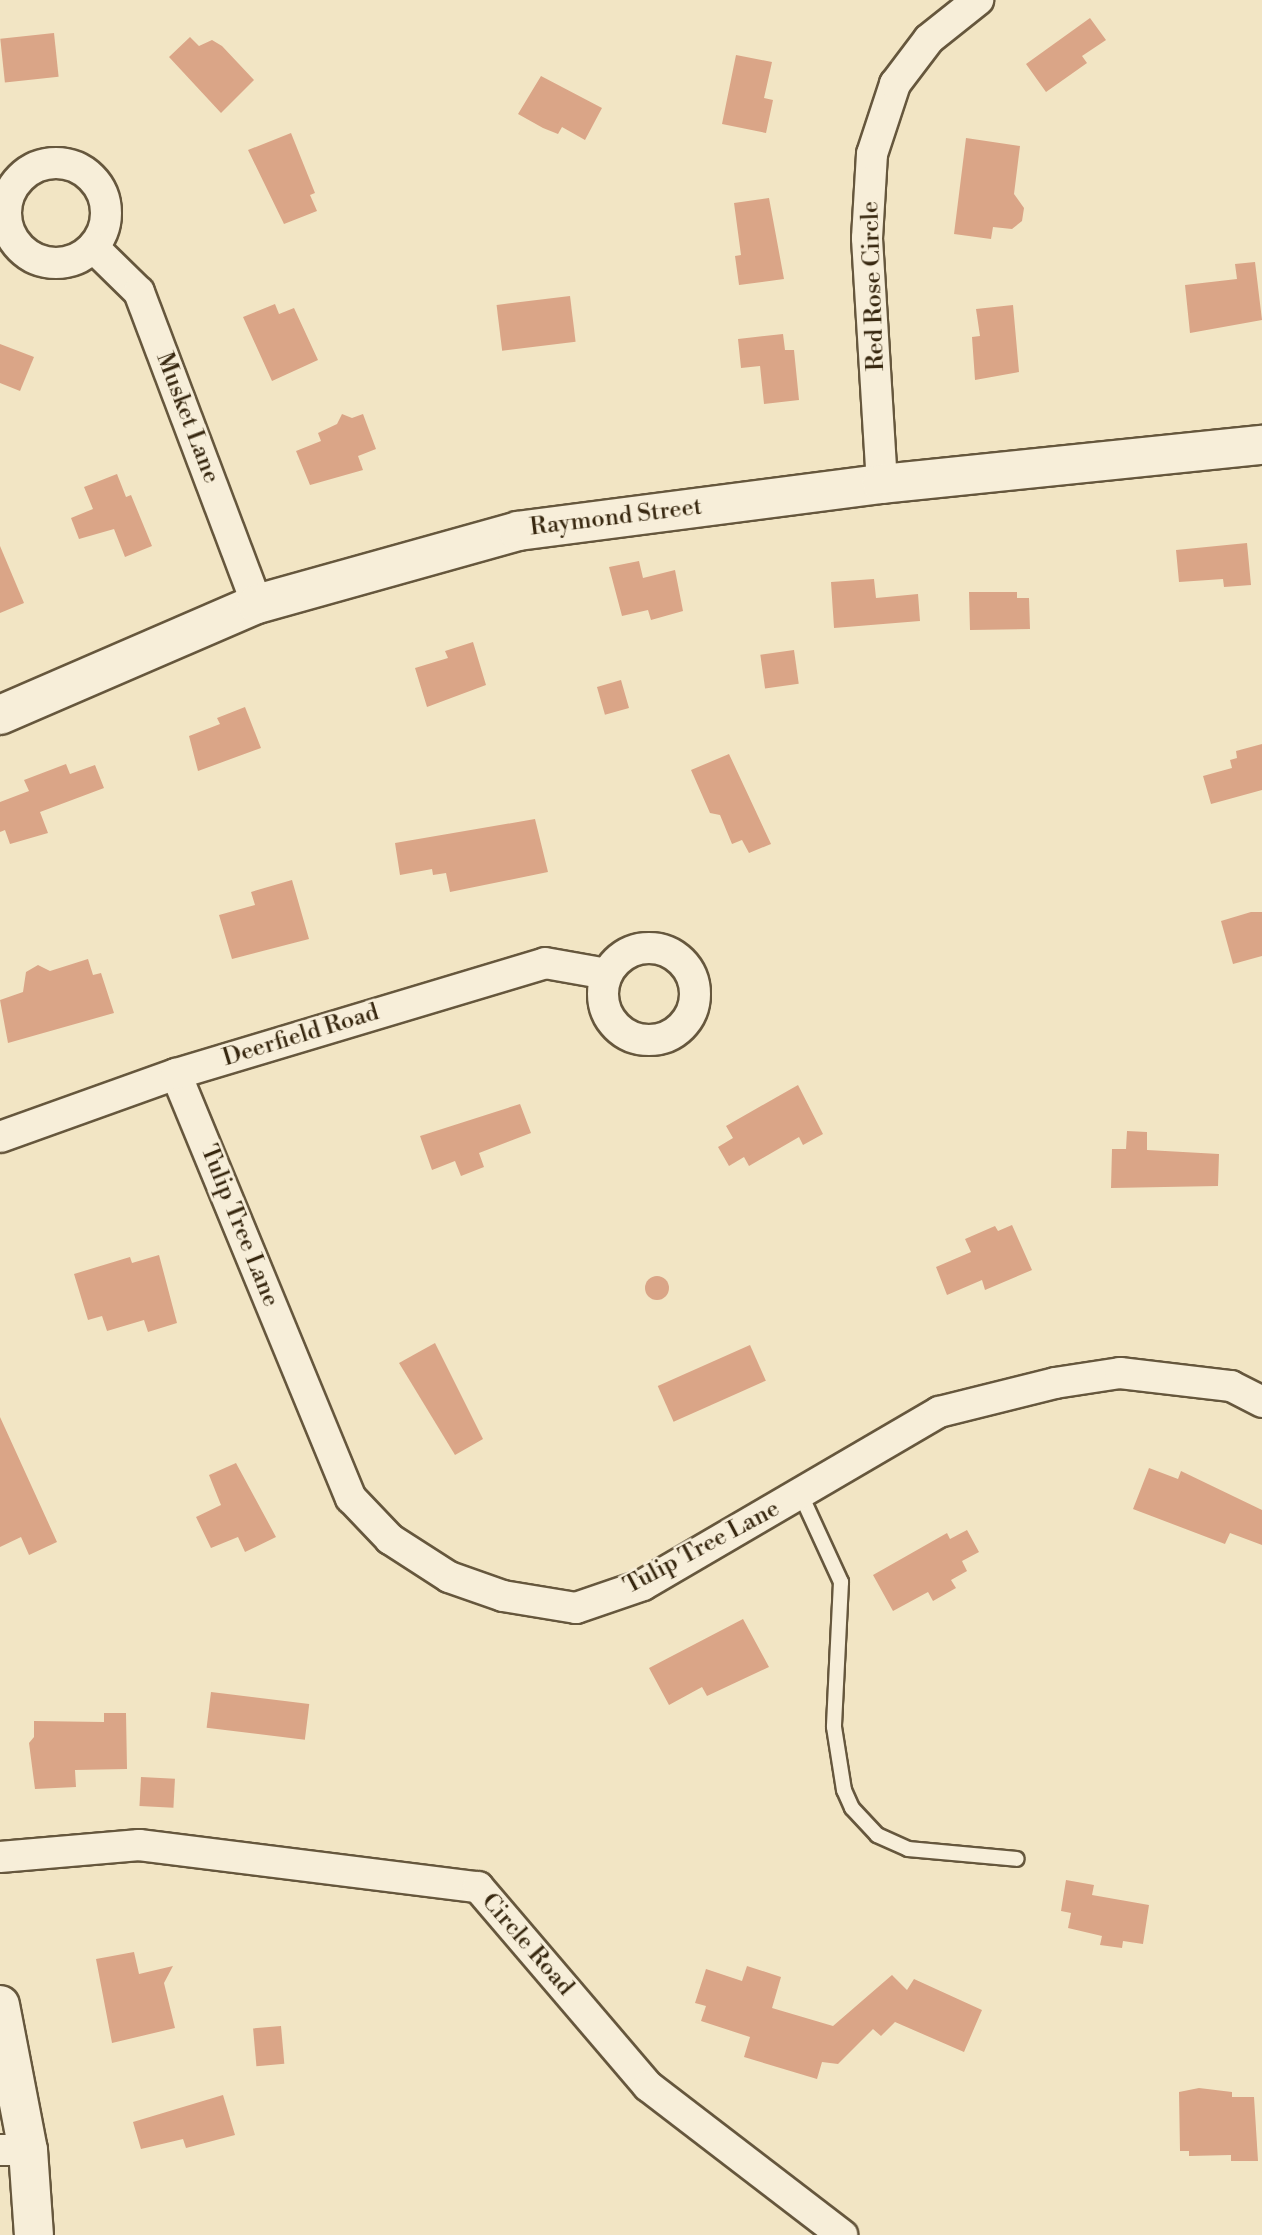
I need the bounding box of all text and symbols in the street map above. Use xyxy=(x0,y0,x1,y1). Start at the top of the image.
street label: Red Rose Circle xyxy=(857,200,891,372)
street label: Musket Lane xyxy=(149,349,225,487)
street label: Raymond Street xyxy=(528,493,704,543)
street label: Deerfield Road xyxy=(219,999,383,1073)
street label: Tulip Tree Lane xyxy=(193,1141,285,1311)
street label: Tulip Tree Lane xyxy=(619,1495,785,1601)
street label: Circle Road xyxy=(475,1888,579,2002)

